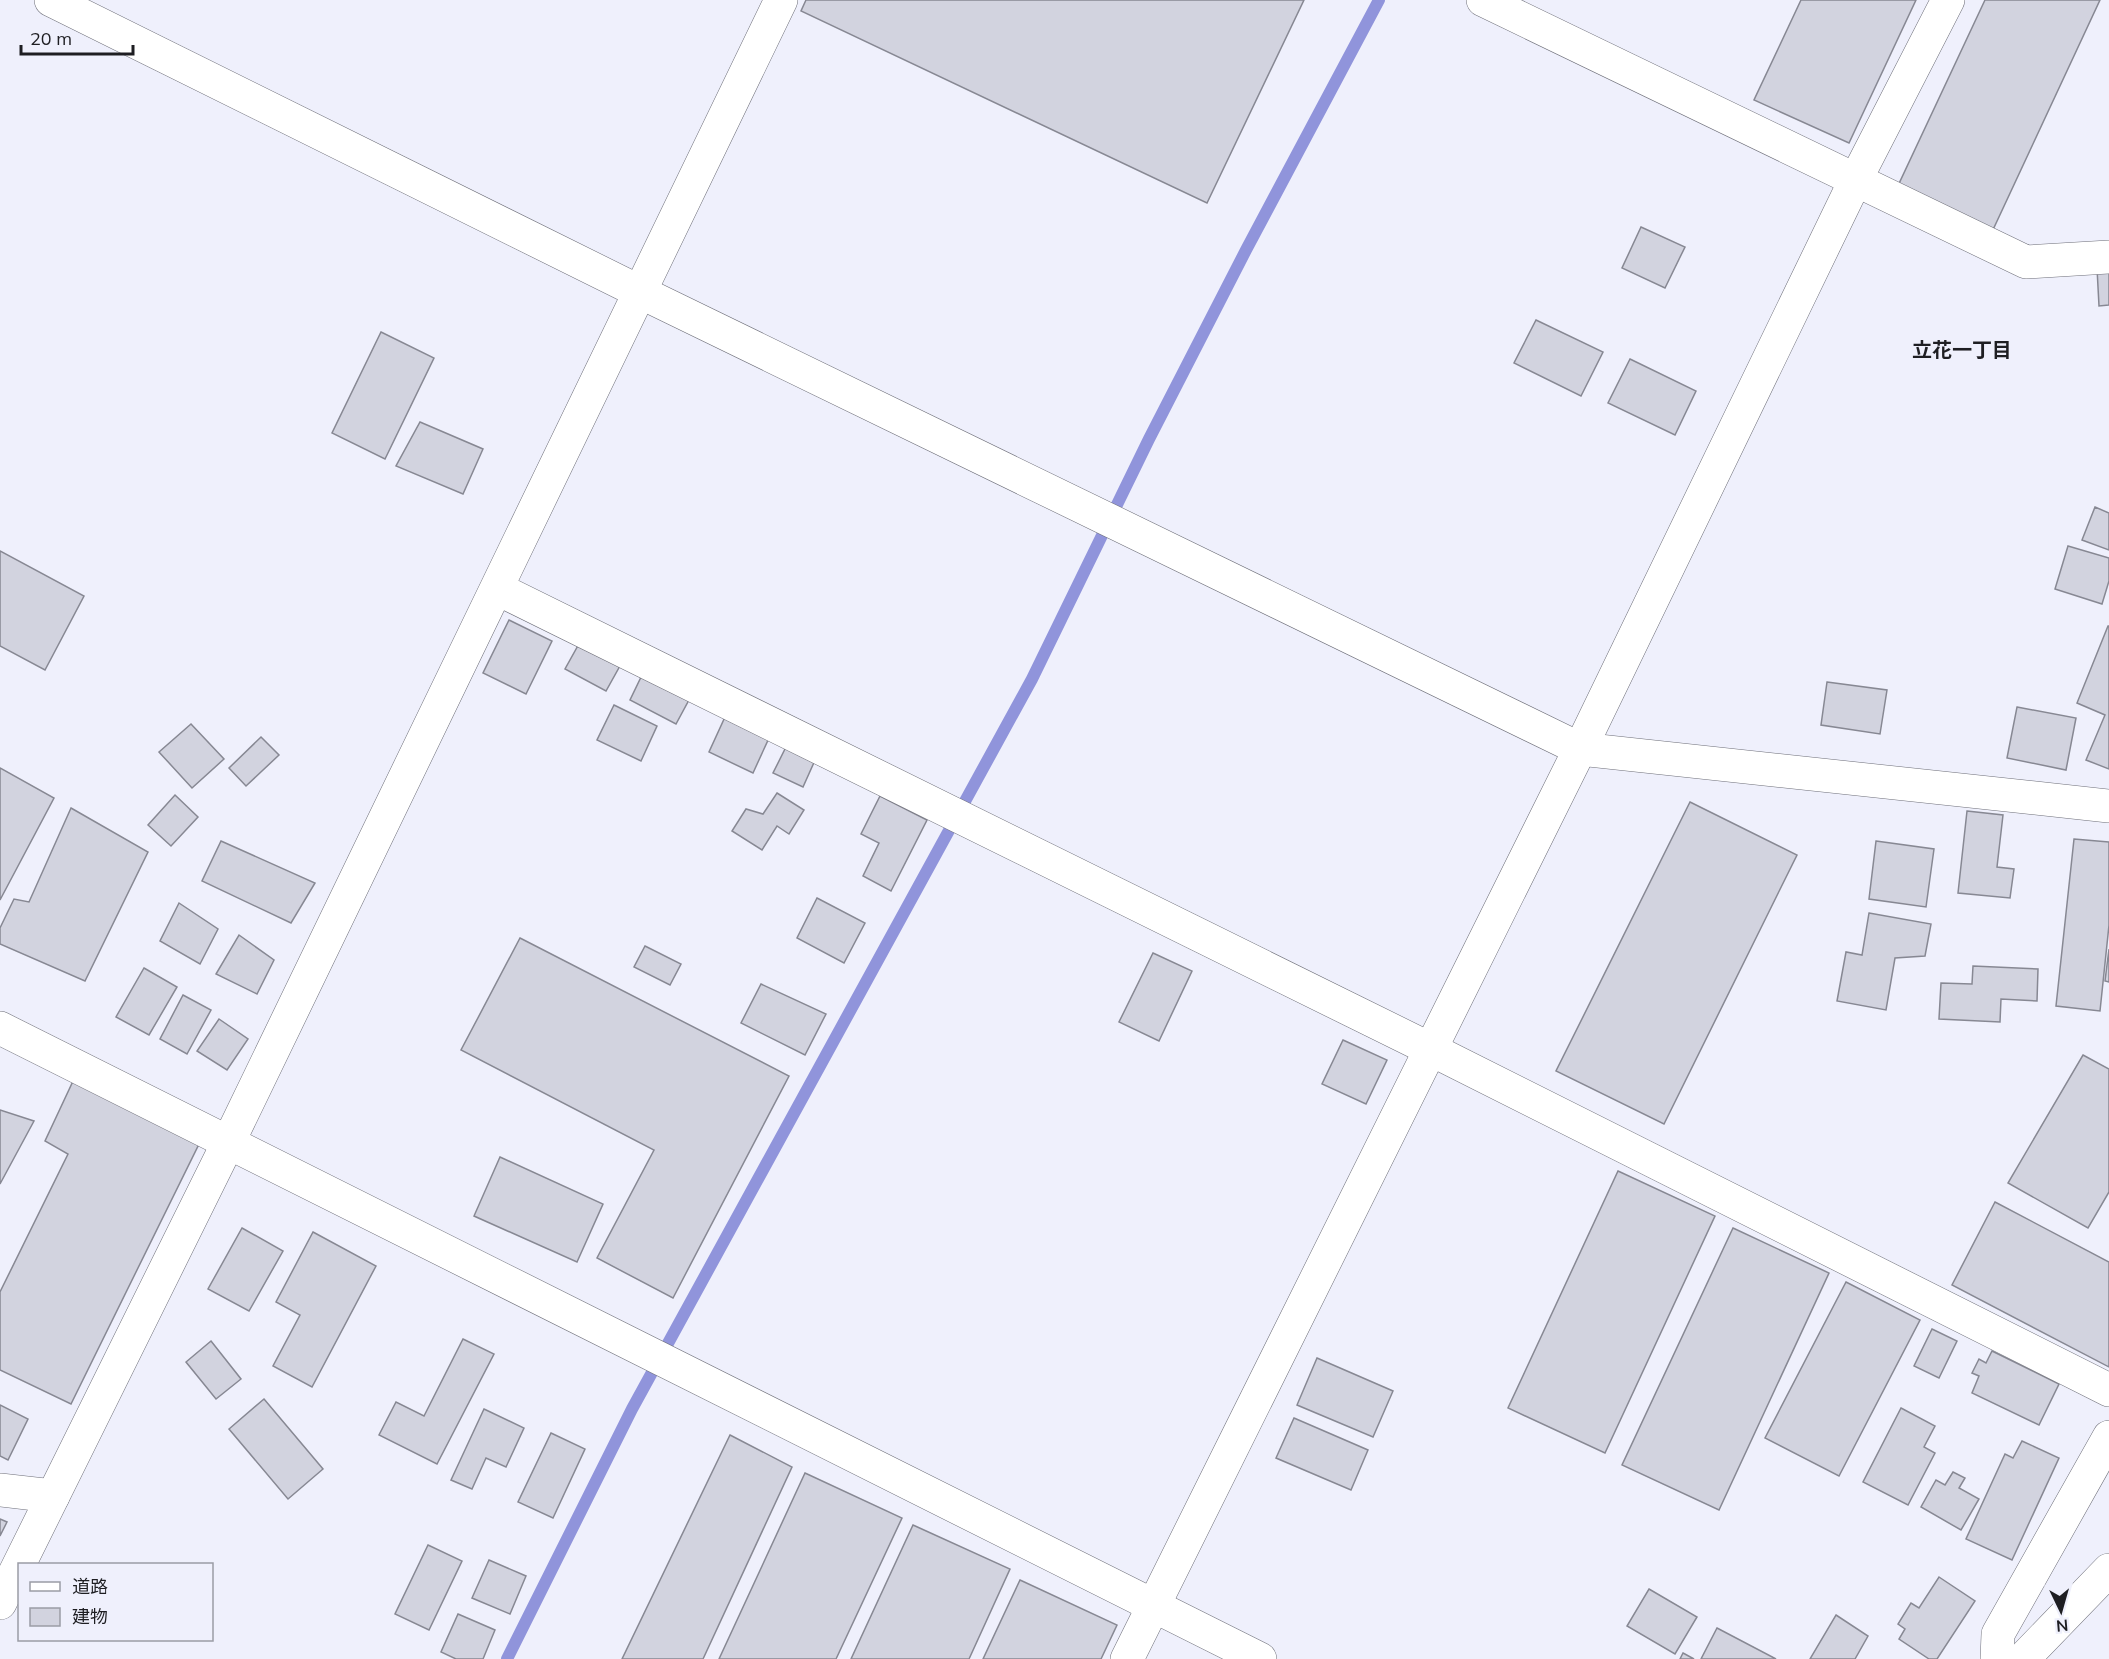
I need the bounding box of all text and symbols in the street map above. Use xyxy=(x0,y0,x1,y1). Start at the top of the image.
scale bar xyxy=(21,18,134,56)
text: 20 m xyxy=(30,27,72,50)
district label: 立花一丁目 xyxy=(1912,337,2012,362)
legend xyxy=(18,1563,213,1641)
text: 道路 xyxy=(72,1575,108,1598)
north arrow xyxy=(2031,1581,2091,1641)
text: 建物 xyxy=(72,1605,108,1628)
text: N xyxy=(2055,1615,2069,1636)

